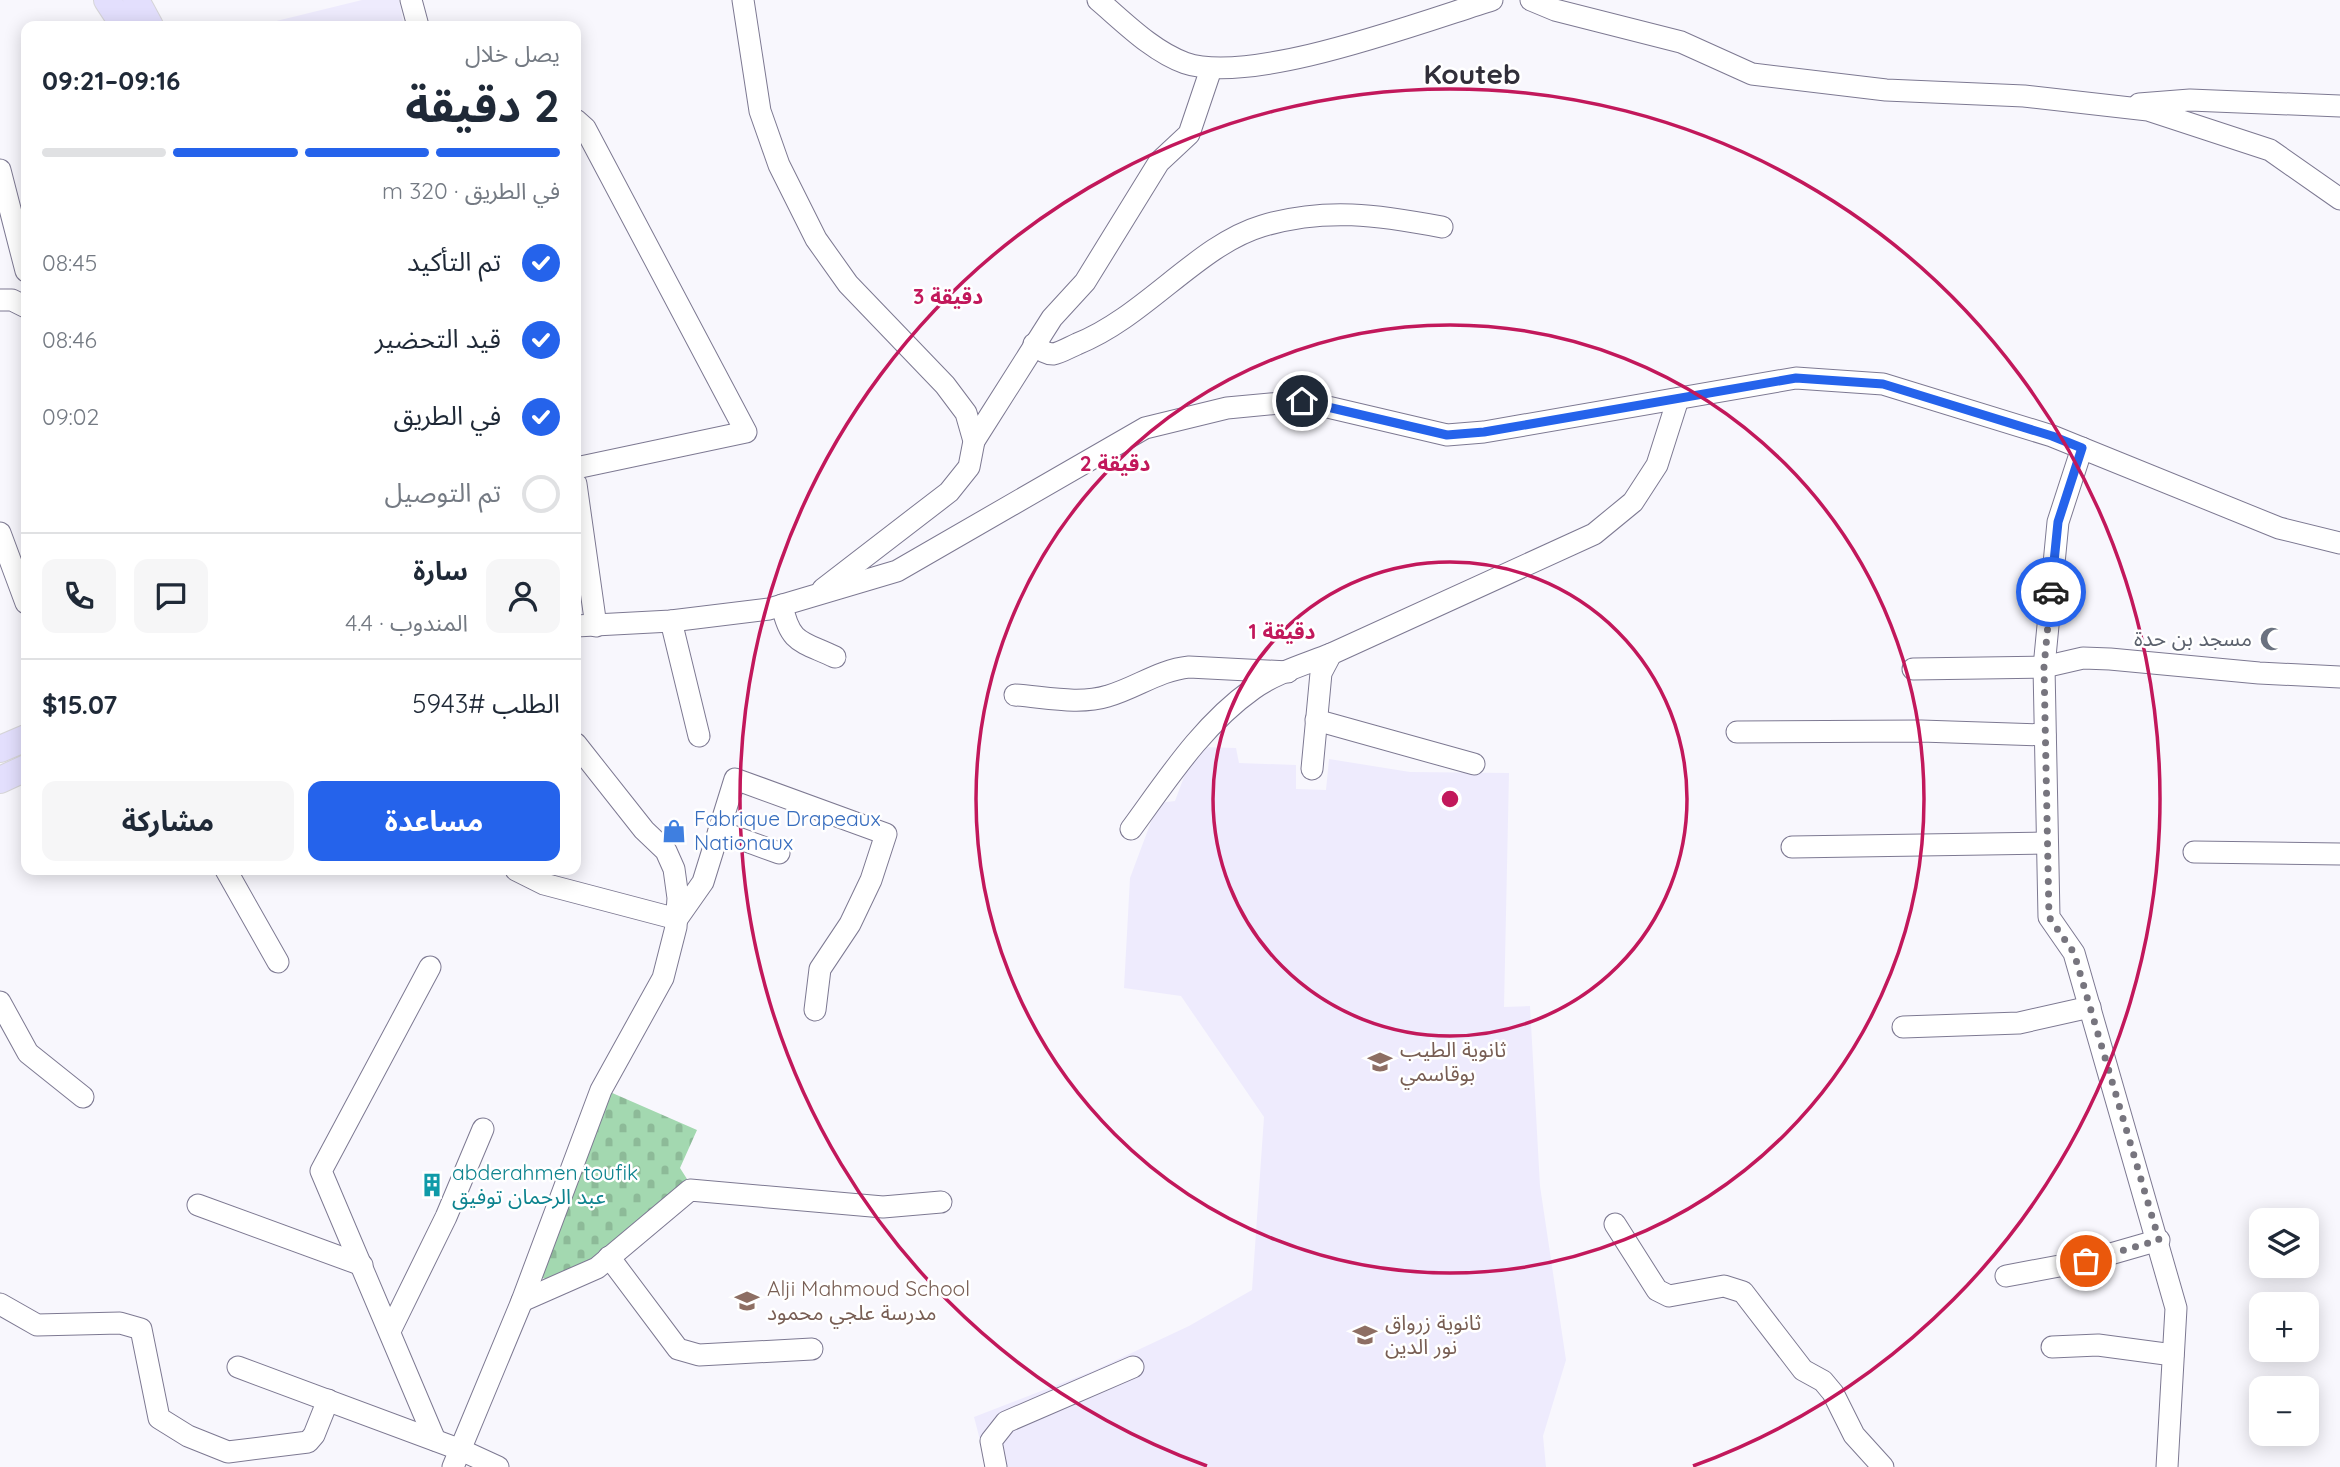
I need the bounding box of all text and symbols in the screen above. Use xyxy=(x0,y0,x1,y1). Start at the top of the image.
text: يصل خلال xyxy=(465,39,560,68)
district label: Kouteb xyxy=(1423,56,1521,91)
text: 09:16–09:21 xyxy=(42,64,181,97)
text: 2 دقيقة xyxy=(405,76,560,134)
text: في الطريق · 320 m xyxy=(382,176,560,205)
icon: check xyxy=(522,244,560,282)
text: تم التأكيد xyxy=(407,245,501,278)
text: 08:45 xyxy=(42,248,97,277)
text: 3 دقيقة xyxy=(913,283,983,309)
icon: check xyxy=(522,321,560,359)
text: قيد التحضير xyxy=(375,322,501,355)
text: 08:46 xyxy=(42,325,97,354)
pin xyxy=(1272,371,1332,431)
icon: home xyxy=(1283,382,1321,420)
icon: check xyxy=(522,398,560,436)
text: في الطريق xyxy=(393,399,501,432)
text: 09:02 xyxy=(42,402,99,431)
text: 2 دقيقة xyxy=(1080,450,1150,476)
text: تم التوصيل xyxy=(384,476,501,509)
text: سارة xyxy=(413,554,468,587)
courier xyxy=(2016,557,2086,627)
button: phone xyxy=(42,559,116,633)
button: chat xyxy=(134,559,208,633)
button: person xyxy=(486,559,560,633)
icon: car xyxy=(2032,573,2070,611)
text: المندوب · 4.4 xyxy=(345,608,468,637)
text: 1 دقيقة xyxy=(1249,618,1316,644)
place label: مسجد بن حدة xyxy=(2134,625,2252,651)
mosque icon: مسجد بن حدة xyxy=(2258,625,2286,653)
text: الطلب #5943 xyxy=(412,687,560,720)
text: $15.07 xyxy=(42,688,117,721)
button: مشاركة xyxy=(42,781,294,861)
button: مساعدة xyxy=(308,781,560,861)
centre of rings xyxy=(1438,787,1462,811)
place label: Fabrique Drapeaux Nationaux xyxy=(694,805,881,855)
shop icon: Fabrique Drapeaux Nationaux xyxy=(660,817,688,845)
place label: ثانوية الطيب بوقاسمي xyxy=(1400,1036,1506,1090)
school or university icon: ثانوية الطيب بوقاسمي xyxy=(1366,1048,1394,1076)
place label: abderahmen toufik عبد الرحمان توفيق xyxy=(452,1159,638,1210)
building icon: abderahmen toufik عبد الرحمان توفيق xyxy=(418,1171,446,1199)
map controls xyxy=(2249,1208,2319,1446)
button: layers xyxy=(2249,1208,2319,1278)
pin xyxy=(2056,1231,2116,1291)
icon: bag xyxy=(2067,1242,2105,1280)
place label: Alji Mahmoud School مدرسة علجي محمود xyxy=(767,1275,970,1329)
school or university icon: Alji Mahmoud School مدرسة علجي محمود xyxy=(733,1287,761,1315)
button: + xyxy=(2249,1292,2319,1362)
place label: ثانوية زرواق نور الدين xyxy=(1385,1309,1481,1359)
school or university icon: ثانوية زرواق نور الدين xyxy=(1351,1321,1379,1349)
button: − xyxy=(2249,1376,2319,1446)

